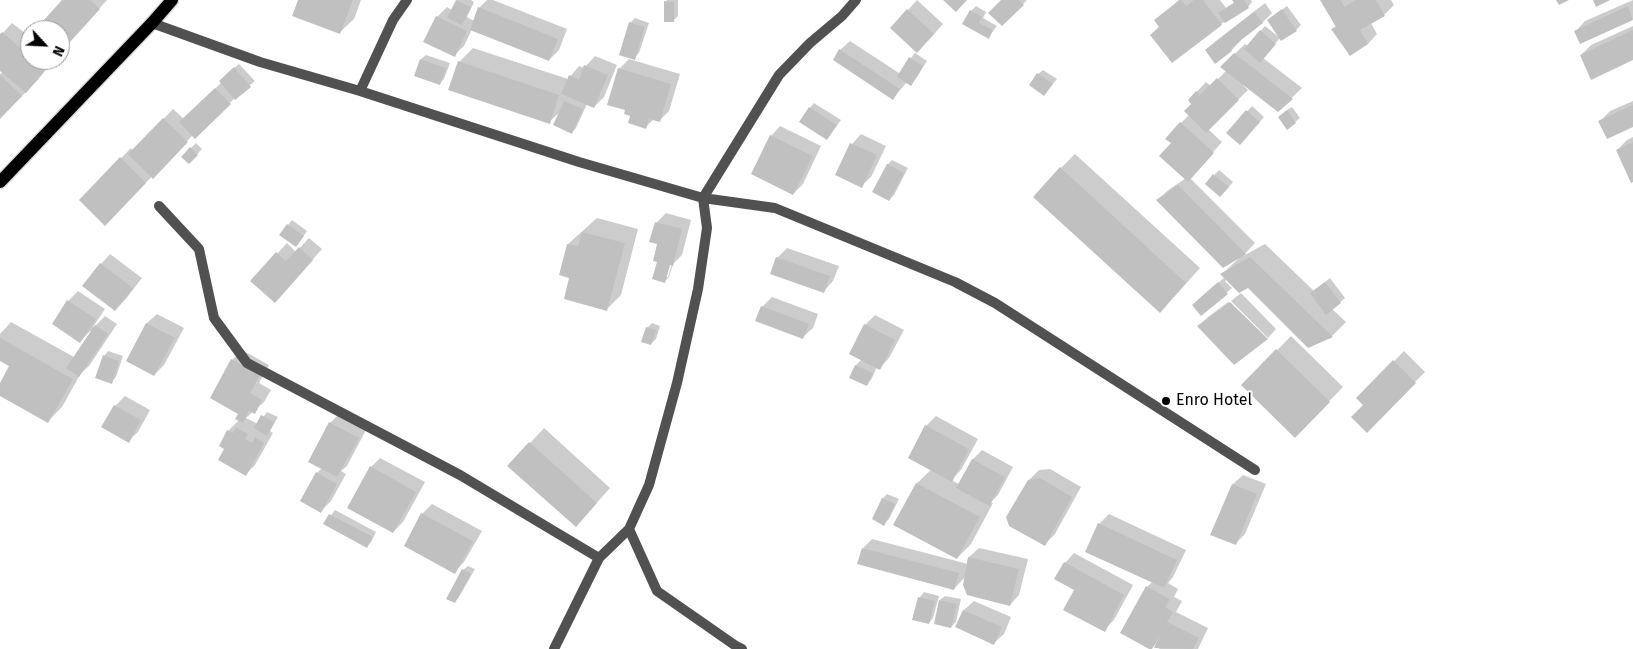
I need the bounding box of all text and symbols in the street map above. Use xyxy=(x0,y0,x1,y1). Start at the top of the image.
north arrow xyxy=(20,20,70,70)
text: N xyxy=(48,43,68,59)
place label: Enro Hotel xyxy=(1176,391,1252,411)
marker: Enro Hotel xyxy=(1160,395,1172,407)

